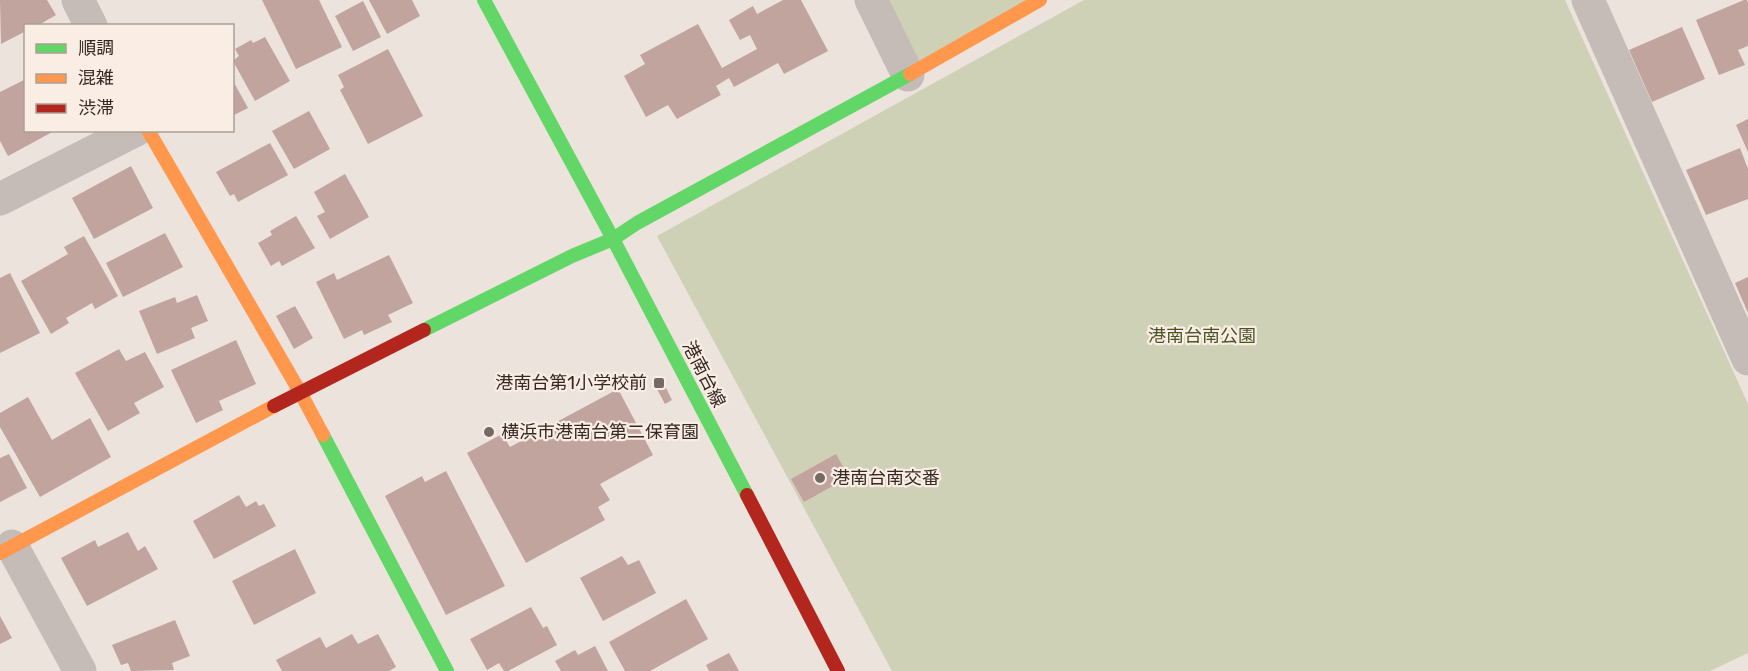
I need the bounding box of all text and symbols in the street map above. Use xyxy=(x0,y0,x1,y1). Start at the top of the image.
legend xyxy=(24,24,234,132)
text: 順調 xyxy=(78,37,114,59)
text: 混雑 xyxy=(78,67,114,89)
text: 渋滞 xyxy=(78,97,114,119)
park label: 港南台南公園 xyxy=(1148,325,1256,347)
street label: 港南台線 xyxy=(678,337,730,411)
place label: 港南台第1小学校前 xyxy=(495,372,647,394)
marker: 港南台第1小学校前 xyxy=(652,376,666,390)
place label: 横浜市港南台第二保育園 xyxy=(501,421,699,443)
marker: 横浜市港南台第二保育園 xyxy=(482,425,496,439)
place label: 港南台南交番 xyxy=(832,467,940,489)
marker: 港南台南交番 xyxy=(813,471,827,485)

